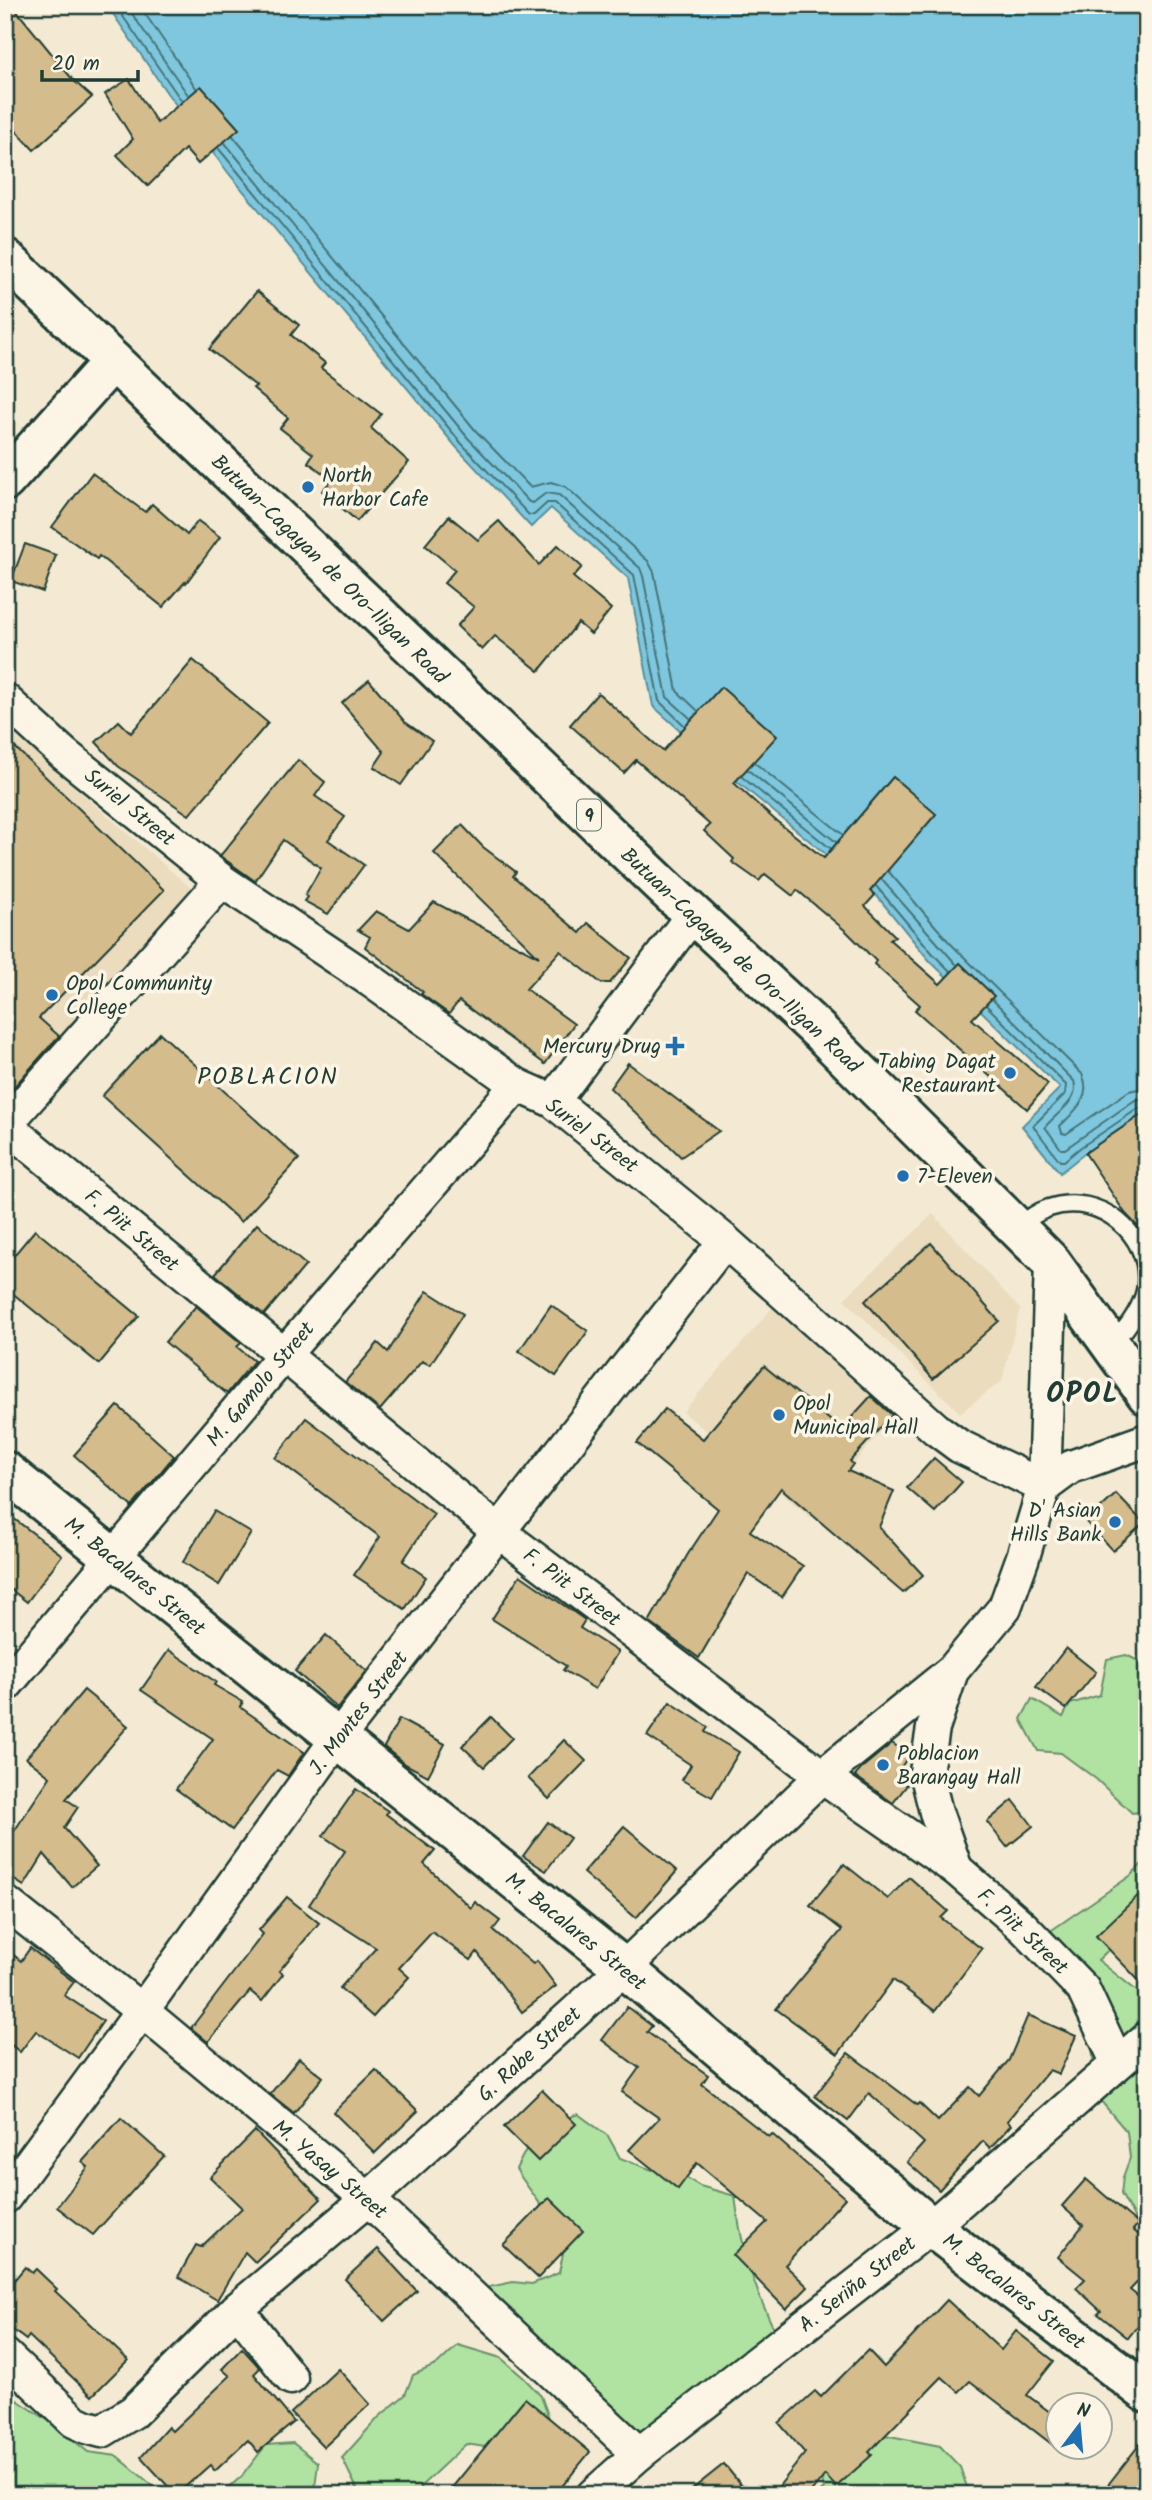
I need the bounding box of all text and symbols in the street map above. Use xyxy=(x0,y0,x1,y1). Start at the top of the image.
scale bar xyxy=(42,38,138,82)
text: 20 m xyxy=(52,48,100,81)
street label: Butuan-Cagayan de Oro-Iligan Road xyxy=(203,447,456,693)
place label: North Harbor Cafe xyxy=(322,460,429,517)
marker: North Harbor Cafe xyxy=(300,479,316,495)
street label: Suriel Street xyxy=(76,761,183,856)
road number: 9 xyxy=(577,800,601,830)
street label: Butuan-Cagayan de Oro-Iligan Road xyxy=(612,840,868,1082)
place label: Opol Community College xyxy=(66,968,212,1025)
marker: Opol Community College xyxy=(44,987,60,1003)
place label: Mercury Drug xyxy=(543,1031,661,1064)
marker: Mercury Drug xyxy=(667,1038,683,1054)
place label: Tabing Dagat Restaurant xyxy=(878,1046,997,1103)
district label: POBLACION xyxy=(197,1058,339,1097)
marker: Tabing Dagat Restaurant xyxy=(1002,1065,1018,1081)
street label: Suriel Street xyxy=(537,1090,645,1183)
place label: 7-Eleven xyxy=(917,1161,993,1194)
marker: 7-Eleven xyxy=(895,1168,911,1184)
street label: F. Piit Street xyxy=(76,1181,187,1281)
street label: M. Gamolo Street xyxy=(199,1314,324,1455)
district label: OPOL xyxy=(1046,1372,1120,1417)
place label: Opol Municipal Hall xyxy=(793,1388,918,1445)
marker: Opol Municipal Hall xyxy=(771,1407,787,1423)
place label: D' Asian Hills Bank xyxy=(1010,1495,1101,1552)
street label: M. Bacalares Street xyxy=(56,1509,213,1645)
marker: D' Asian Hills Bank xyxy=(1107,1514,1123,1530)
street label: F. Piit Street xyxy=(515,1540,628,1637)
street label: J. Montes Street xyxy=(301,1644,418,1783)
place label: Poblacion Barangay Hall xyxy=(897,1738,1021,1795)
marker: Poblacion Barangay Hall xyxy=(875,1757,891,1773)
street label: M. Bacalares Street xyxy=(497,1864,654,2000)
street label: F. Piit Street xyxy=(968,1881,1076,1984)
street label: G. Rabe Street xyxy=(470,1999,590,2111)
street label: M. Yasay Street xyxy=(264,2112,395,2229)
street label: M. Bacalares Street xyxy=(934,2225,1093,2359)
street label: A. Seriña Street xyxy=(792,2228,924,2342)
north arrow xyxy=(1044,2392,1114,2462)
text: N xyxy=(1073,2396,1093,2428)

